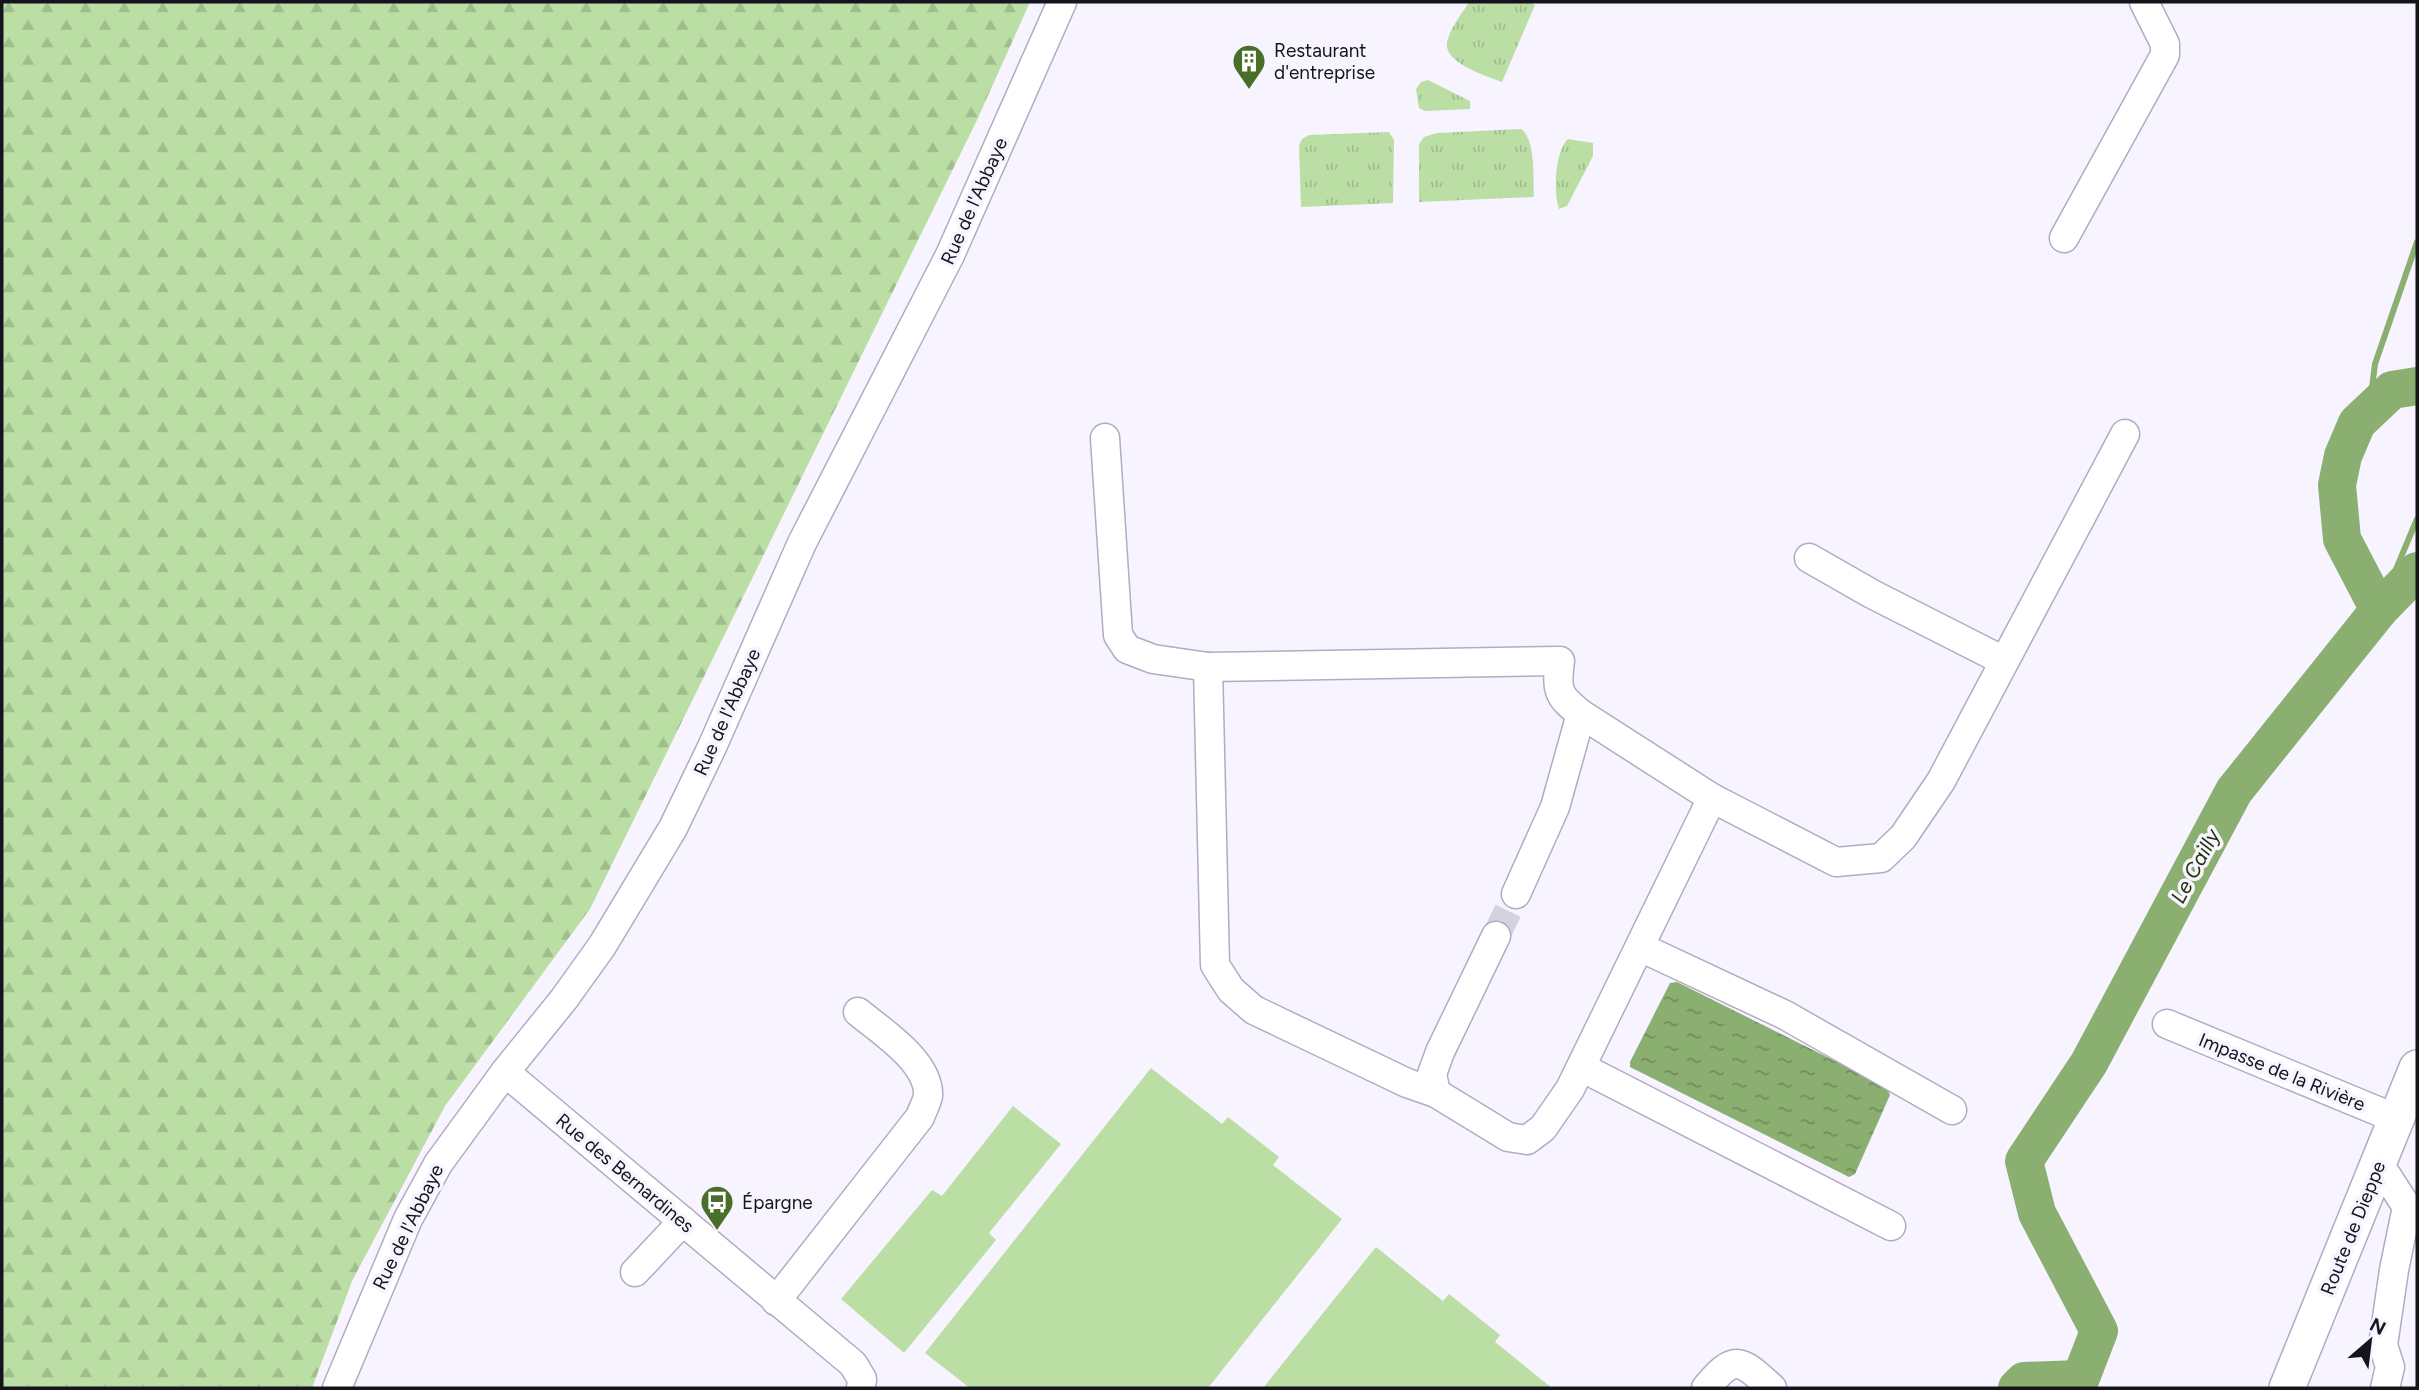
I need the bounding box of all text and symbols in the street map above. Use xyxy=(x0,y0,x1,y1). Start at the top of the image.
place label: Restaurant d'entreprise xyxy=(1274,39,1375,84)
building icon: Restaurant d'entreprise xyxy=(1230,42,1268,91)
street label: Rue de l'Abbaye xyxy=(936,134,1012,268)
street label: Rue de l'Abbaye xyxy=(689,645,765,779)
water label: Le Cailly xyxy=(2165,824,2225,907)
street label: Impasse de la Rivière xyxy=(2195,1028,2369,1116)
street label: Rue des Bernardines xyxy=(551,1109,699,1238)
street label: Route de Dieppe xyxy=(2316,1158,2390,1298)
street label: Rue de l'Abbaye xyxy=(368,1161,448,1293)
bus stop icon: Épargne xyxy=(698,1183,736,1232)
place label: Épargne xyxy=(742,1191,813,1214)
north arrow xyxy=(2335,1306,2405,1376)
text: N xyxy=(2366,1313,2390,1340)

